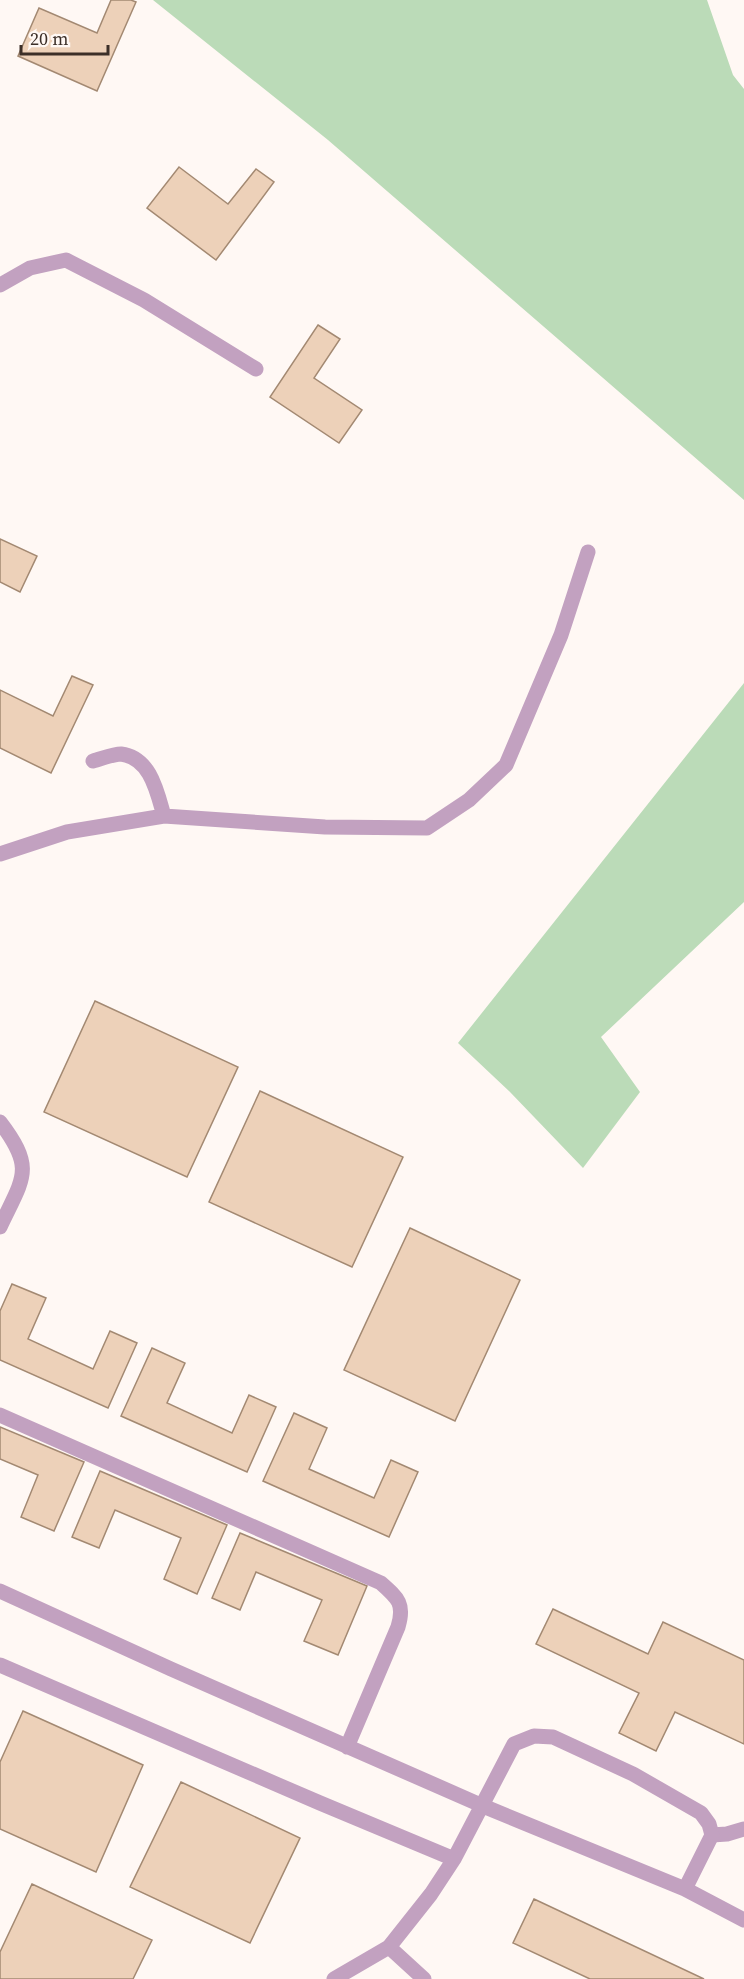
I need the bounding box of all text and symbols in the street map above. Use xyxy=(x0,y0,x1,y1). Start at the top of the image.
scale bar xyxy=(21,18,108,56)
text: 20 m xyxy=(30,26,68,51)

